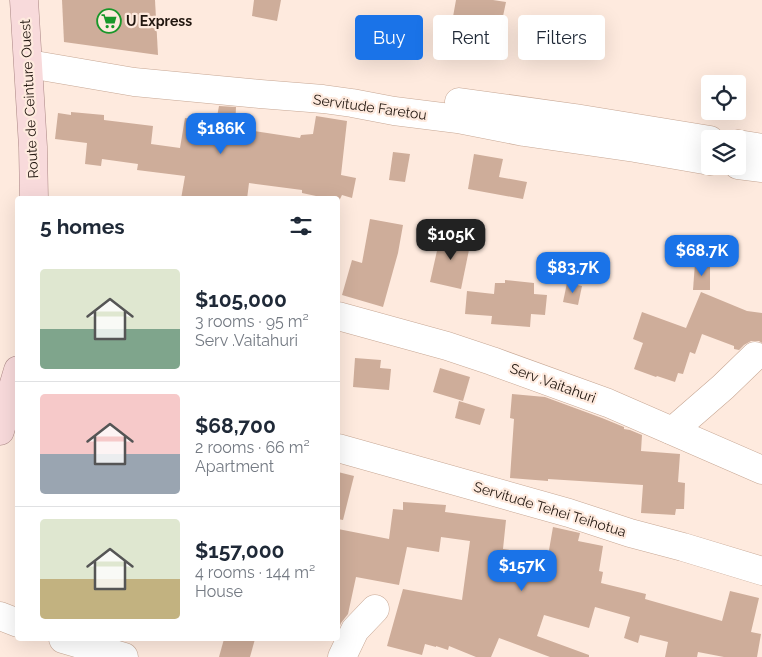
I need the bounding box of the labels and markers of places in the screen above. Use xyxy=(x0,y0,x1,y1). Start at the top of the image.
supermarket icon: U Express xyxy=(96,8,122,34)
place label: U Express xyxy=(126,13,192,29)
pin: $186K xyxy=(186,112,256,155)
pin: $105K xyxy=(416,218,486,261)
pin: $68.7K xyxy=(661,234,743,277)
pin: $83.7K xyxy=(532,252,614,294)
pin: $157K xyxy=(487,550,557,592)

